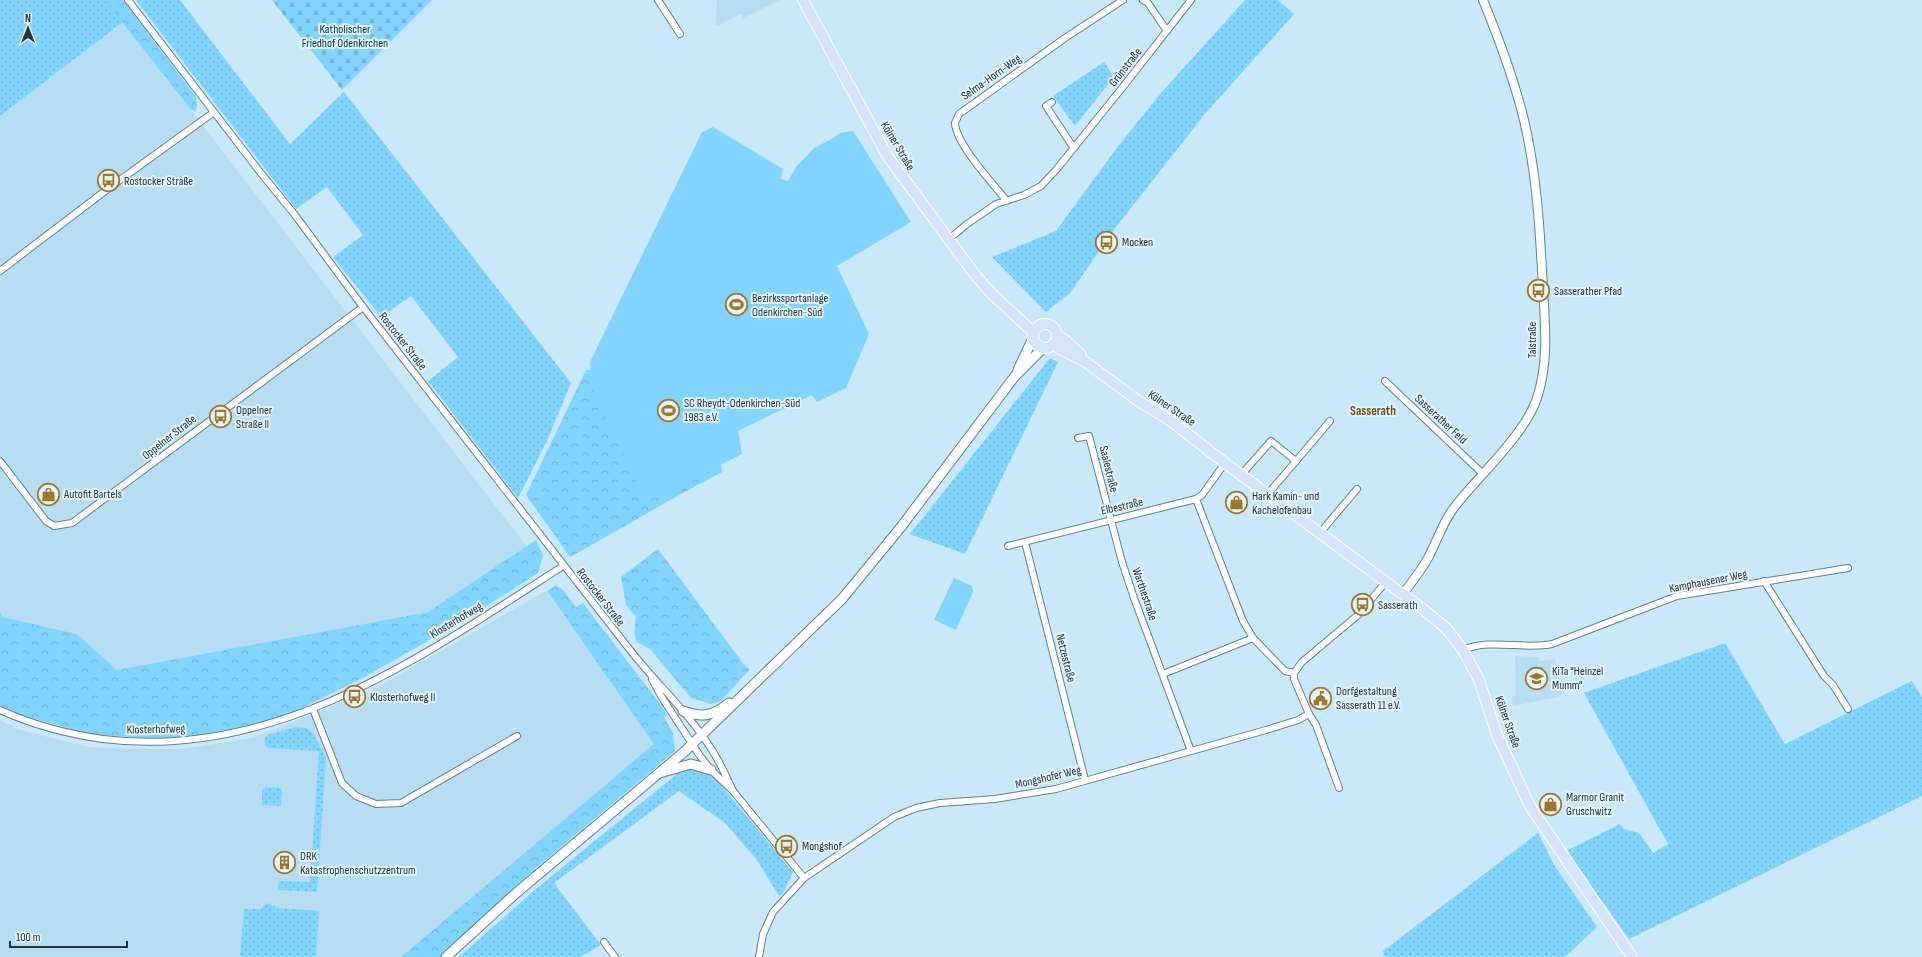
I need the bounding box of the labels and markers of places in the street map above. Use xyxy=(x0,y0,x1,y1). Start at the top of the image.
bus stop icon: Rostocker Straße xyxy=(96,168,122,194)
place label: Rostocker Straße xyxy=(124,174,193,189)
bus stop icon: Mocken xyxy=(1094,229,1120,255)
place label: Mocken xyxy=(1122,235,1153,250)
bus stop icon: Sasserather Pfad xyxy=(1525,278,1551,304)
place label: Sasserather Pfad xyxy=(1554,284,1622,299)
place label: Bezirkssportanlage Odenkirchen-Süd xyxy=(752,291,829,320)
sports icon: Bezirkssportanlage Odenkirchen-Süd xyxy=(723,292,749,318)
place label: SC Rheydt-Odenkirchen-Süd 1983 e.V. xyxy=(684,396,800,425)
sports icon: SC Rheydt-Odenkirchen-Süd 1983 e.V. xyxy=(655,397,681,423)
place label: Oppelner Straße II xyxy=(236,403,273,432)
bus stop icon: Oppelner Straße II xyxy=(207,404,233,430)
shop icon: Autofit Bartels xyxy=(36,481,62,507)
place label: Autofit Bartels xyxy=(63,487,122,502)
place label: Hark Kamin- und Kachelofenbau xyxy=(1252,489,1319,518)
shop icon: Hark Kamin- und Kachelofenbau xyxy=(1223,490,1249,516)
bus stop icon: Sasserath xyxy=(1349,592,1375,618)
place label: Sasserath xyxy=(1378,598,1418,613)
place label: KiTa "Heinzel Mumm" xyxy=(1552,664,1603,693)
school or university icon: KiTa "Heinzel Mumm" xyxy=(1524,665,1550,691)
bus stop icon: Klosterhofweg II xyxy=(341,684,367,710)
place label: Dorfgestaltung Sasserath 11 e.V. xyxy=(1336,684,1401,713)
public building icon: Dorfgestaltung Sasserath 11 e.V. xyxy=(1307,685,1333,711)
place label: Klosterhofweg II xyxy=(370,690,435,705)
place label: Marmor Granit Gruschwitz xyxy=(1566,790,1624,819)
shop icon: Marmor Granit Gruschwitz xyxy=(1537,791,1563,817)
bus stop icon: Mongshof xyxy=(774,833,800,859)
place label: Mongshof xyxy=(802,839,842,854)
place label: DRK Katastrophenschutzzentrum xyxy=(300,849,416,878)
building icon: DRK Katastrophenschutzzentrum xyxy=(271,850,297,876)

